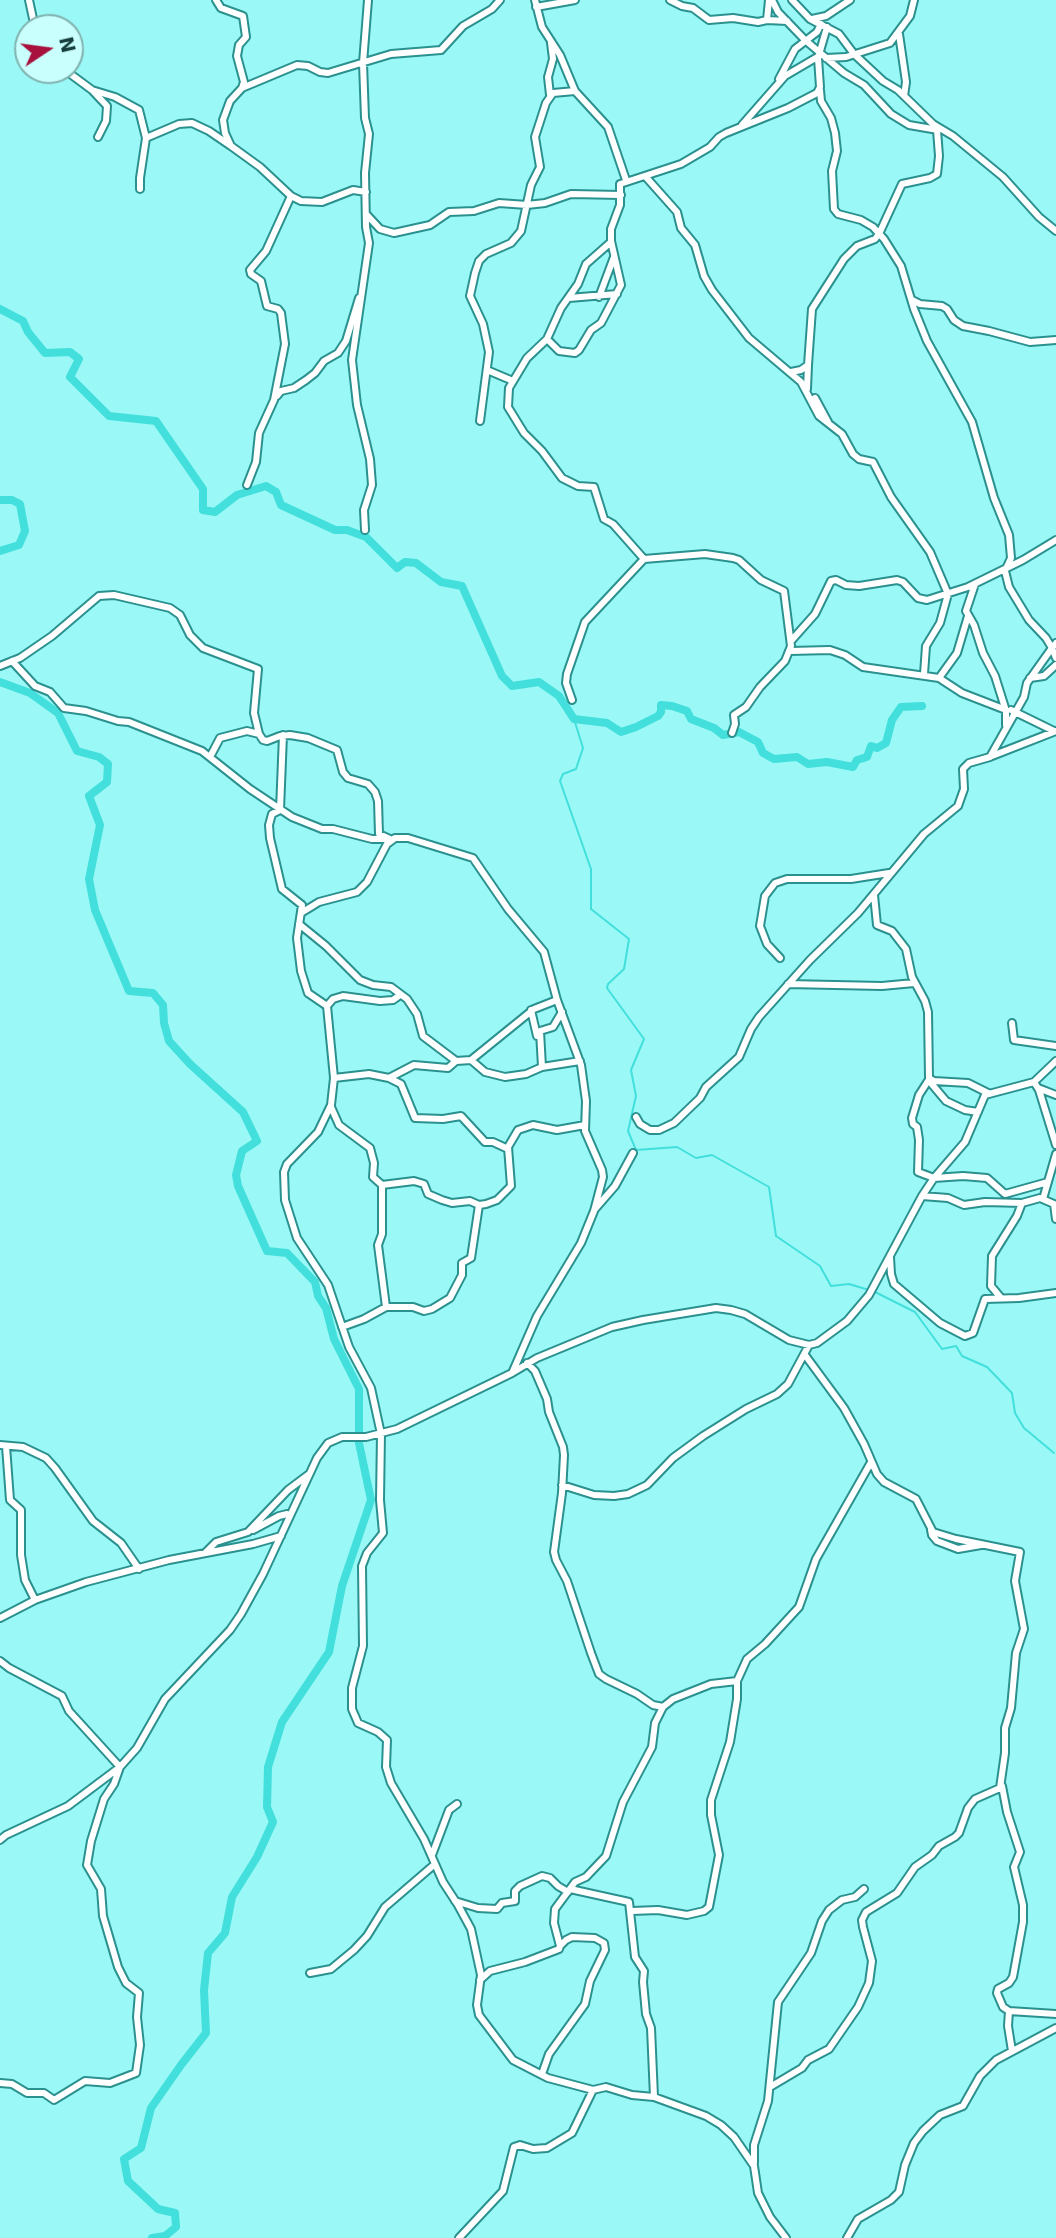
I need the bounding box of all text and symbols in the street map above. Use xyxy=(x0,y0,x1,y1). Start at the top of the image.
north arrow xyxy=(14,14,84,84)
text: N xyxy=(55,35,80,55)

